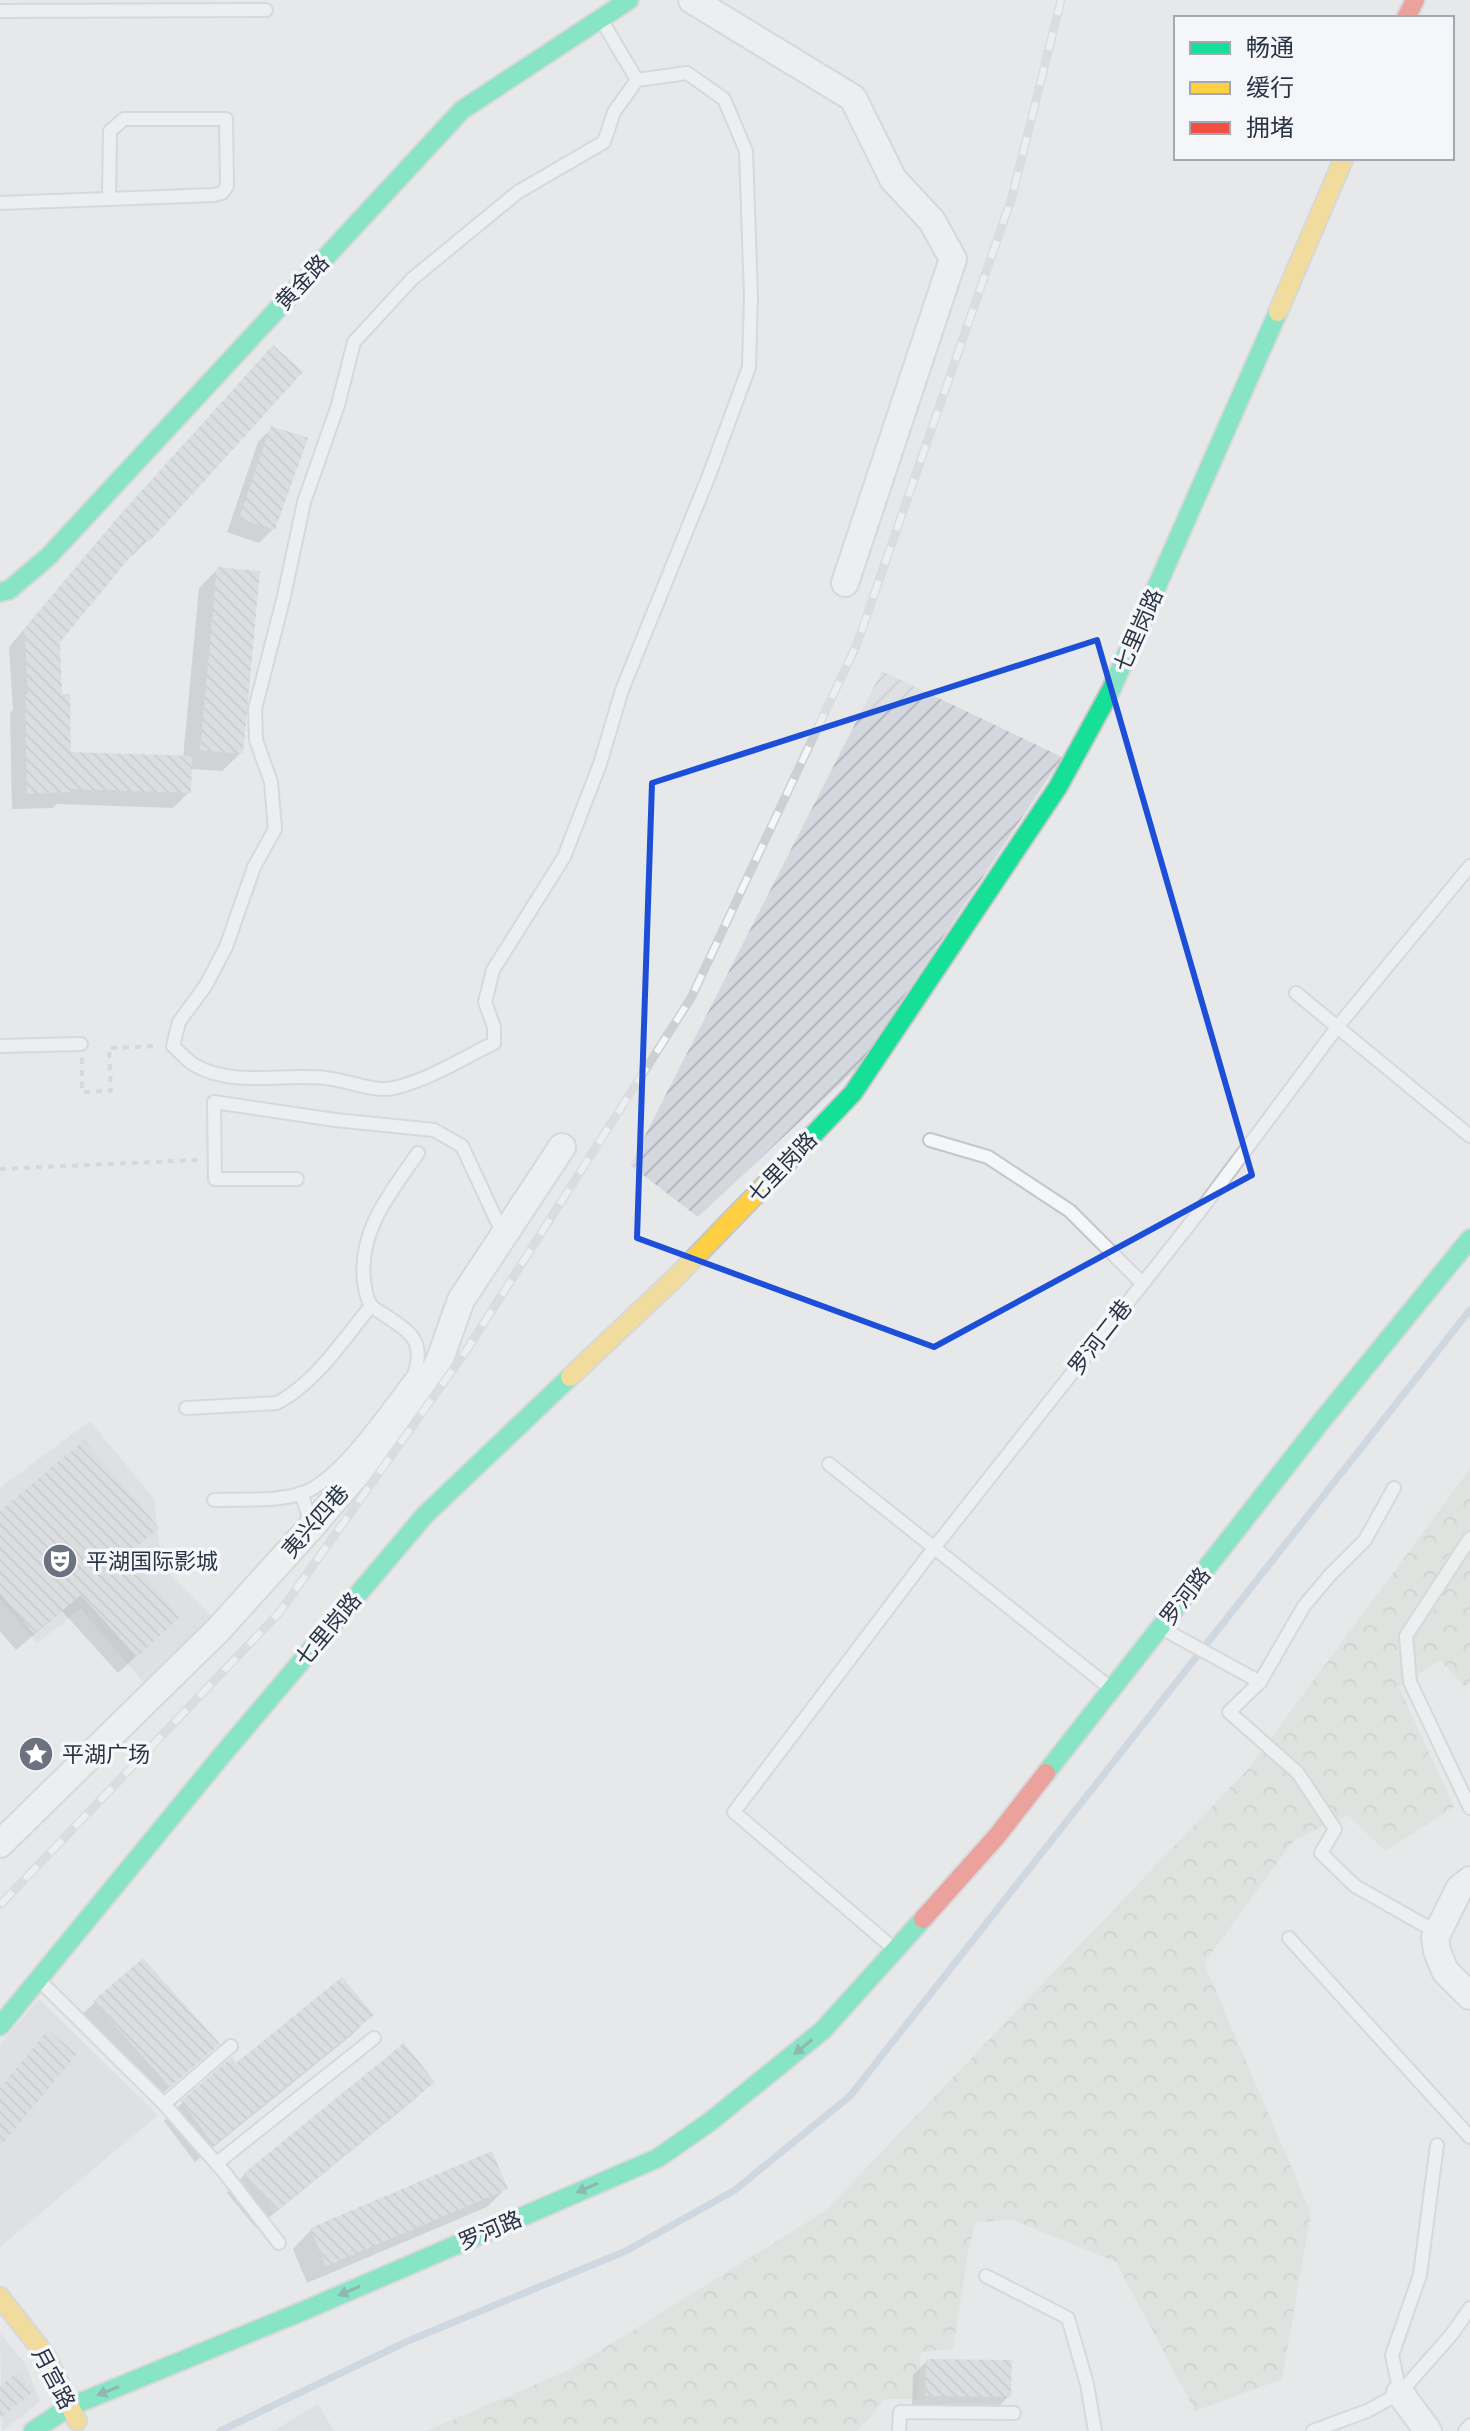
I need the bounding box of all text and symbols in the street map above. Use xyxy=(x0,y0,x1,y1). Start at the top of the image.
legend xyxy=(1174,16,1454,160)
text: 畅通 xyxy=(1246,32,1294,62)
text: 缓行 xyxy=(1246,72,1294,102)
text: 拥堵 xyxy=(1246,112,1294,142)
street label: 黄金路 xyxy=(269,248,335,316)
street label: 七里岗路 xyxy=(1107,584,1169,676)
street label: 七里岗路 xyxy=(741,1126,823,1208)
street label: 罗河二巷 xyxy=(1062,1294,1138,1380)
street label: 夷兴四巷 xyxy=(276,1479,354,1563)
theatre icon: 平湖国际影城 xyxy=(41,1542,79,1580)
place label: 平湖国际影城 xyxy=(86,1547,218,1575)
street label: 罗河路 xyxy=(1154,1561,1216,1631)
street label: 七里岗路 xyxy=(289,1586,367,1672)
place icon: 平湖广场 xyxy=(17,1735,55,1773)
place label: 平湖广场 xyxy=(62,1740,150,1768)
one-way arrow xyxy=(793,2038,813,2054)
one-way arrow xyxy=(575,2182,599,2195)
street label: 罗河路 xyxy=(454,2204,526,2256)
one-way arrow xyxy=(337,2285,360,2298)
street label: 月宫路 xyxy=(26,2342,82,2414)
one-way arrow xyxy=(96,2384,120,2397)

